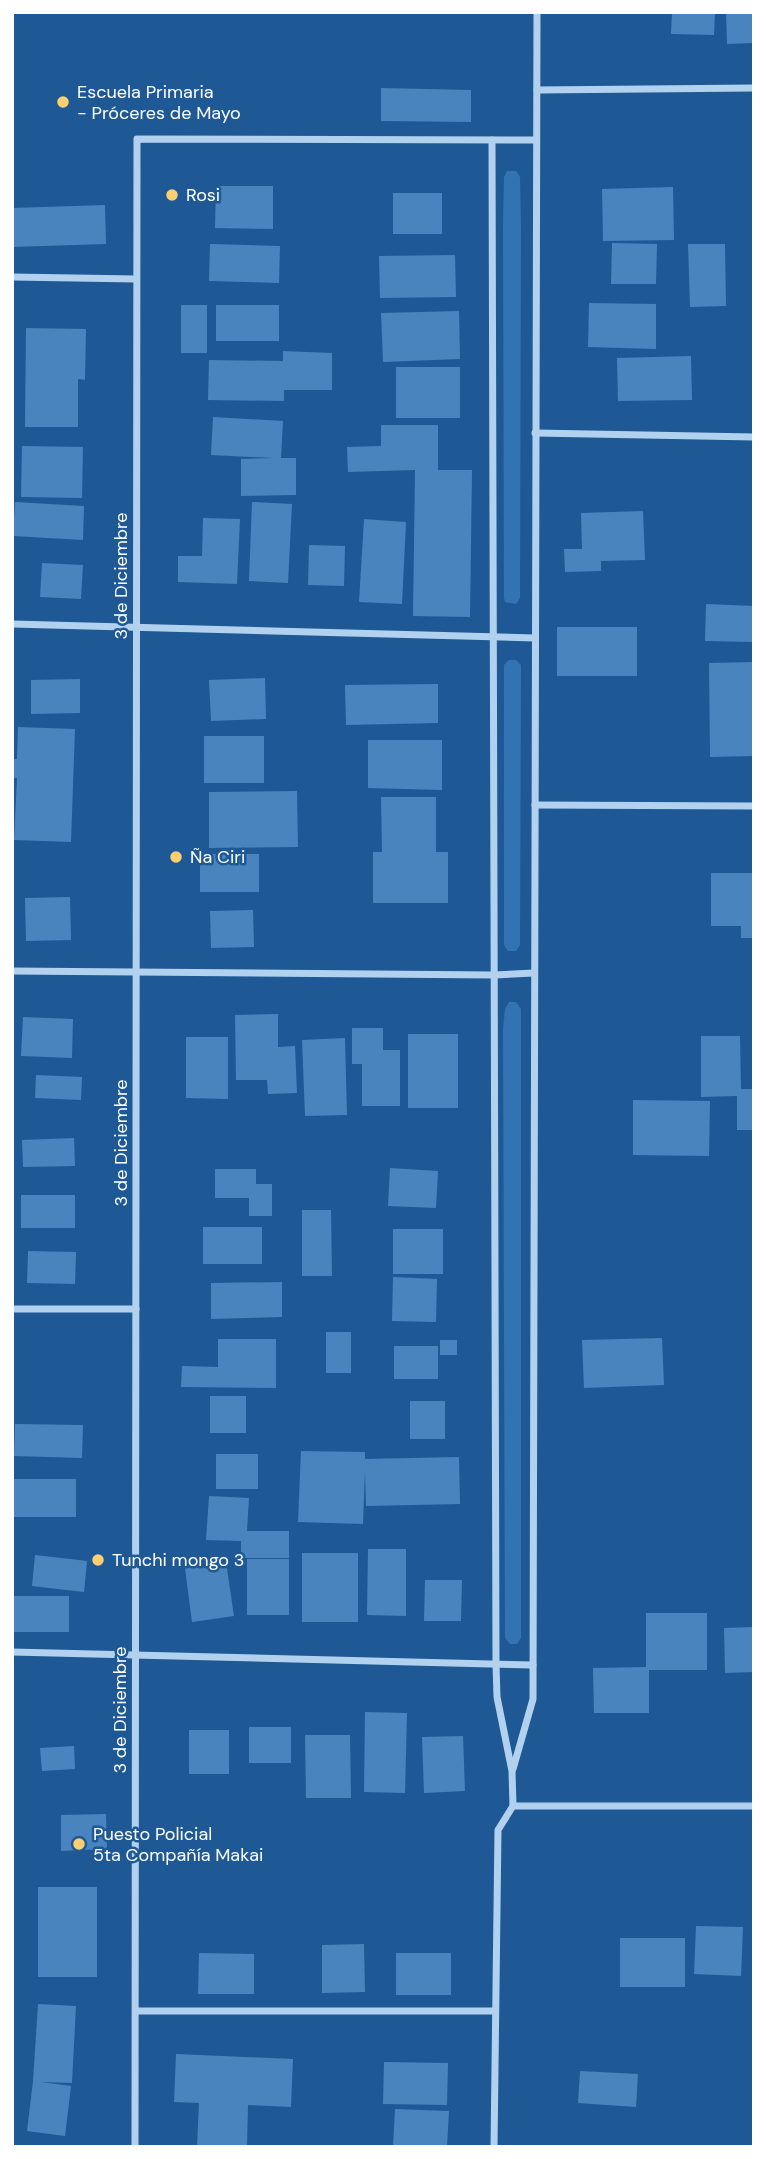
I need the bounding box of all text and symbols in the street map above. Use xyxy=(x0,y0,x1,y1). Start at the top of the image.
place label: Escuela Primaria - Próceres de Mayo xyxy=(77,80,241,125)
marker: Escuela Primaria - Próceres de Mayo xyxy=(55,94,71,110)
place label: Rosi xyxy=(186,183,220,207)
marker: Rosi xyxy=(164,187,180,203)
street label: 3 de Diciembre xyxy=(109,512,133,640)
place label: Ña Ciri xyxy=(190,845,245,869)
marker: Ña Ciri xyxy=(168,849,184,865)
street label: 3 de Diciembre xyxy=(109,1079,133,1207)
place label: Tunchi mongo 3 xyxy=(112,1548,244,1572)
marker: Tunchi mongo 3 xyxy=(90,1552,106,1568)
street label: 3 de Diciembre xyxy=(108,1646,132,1774)
place label: Puesto Policial 5ta Compañía Makai xyxy=(93,1822,263,1867)
marker: Puesto Policial 5ta Compañía Makai xyxy=(71,1836,87,1852)

